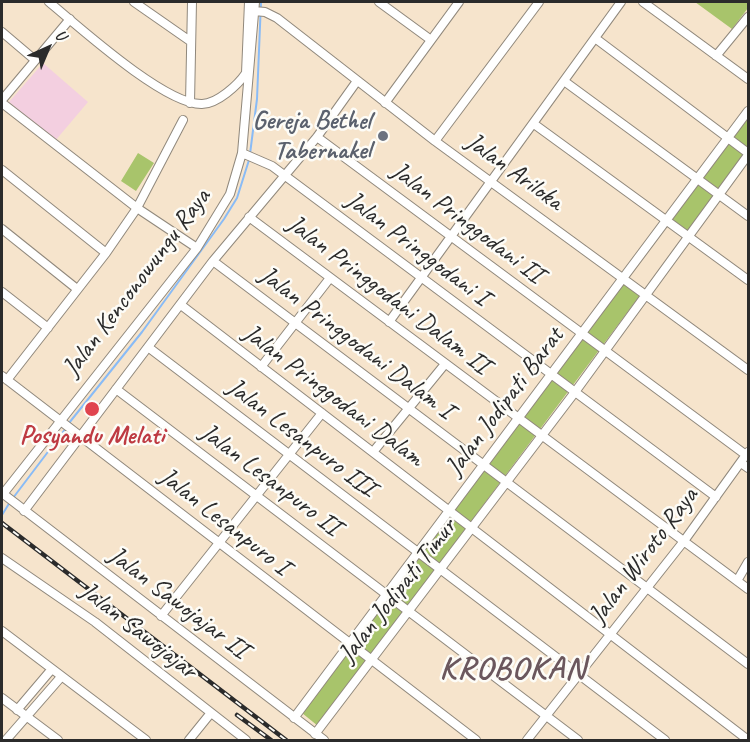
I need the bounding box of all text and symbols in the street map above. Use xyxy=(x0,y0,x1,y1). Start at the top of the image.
north arrow xyxy=(18,18,78,78)
text: U xyxy=(51,25,70,45)
place label: Gereja Bethel Tabernakel xyxy=(252,105,371,166)
street label: Jalan Ariloka xyxy=(459,126,569,218)
marker: Gereja Bethel Tabernakel xyxy=(376,129,390,143)
street label: Jalan Pringgodani II xyxy=(385,156,549,290)
street label: Jalan Kenconowungu Raya xyxy=(56,183,218,383)
street label: Jalan Pringgodani I xyxy=(339,185,495,313)
street label: Jalan Pringgodani Dalam II xyxy=(280,208,496,382)
street label: Jalan Pringgodani Dalam I xyxy=(253,260,459,426)
street label: Jalan Pringgodani Dalam xyxy=(236,318,430,474)
street label: Jalan Jodipati Barat xyxy=(439,322,571,482)
street label: Jalan Lesanpuro III xyxy=(220,372,382,504)
marker: Posyandu Melati xyxy=(83,400,101,418)
street label: Jalan Lesanpuro II xyxy=(194,417,346,543)
place label: Posyandu Melati xyxy=(20,420,164,452)
street label: Jalan Lesanpuro I xyxy=(153,461,295,583)
street label: Jalan Wiroto Raya xyxy=(583,482,705,630)
street label: Jalan Jodipati Timur xyxy=(332,513,464,669)
street label: Jalan Sawojajar II xyxy=(102,540,254,666)
street label: Jalan Sawojajar xyxy=(73,576,203,686)
district label: KROBOKAN xyxy=(441,651,585,689)

